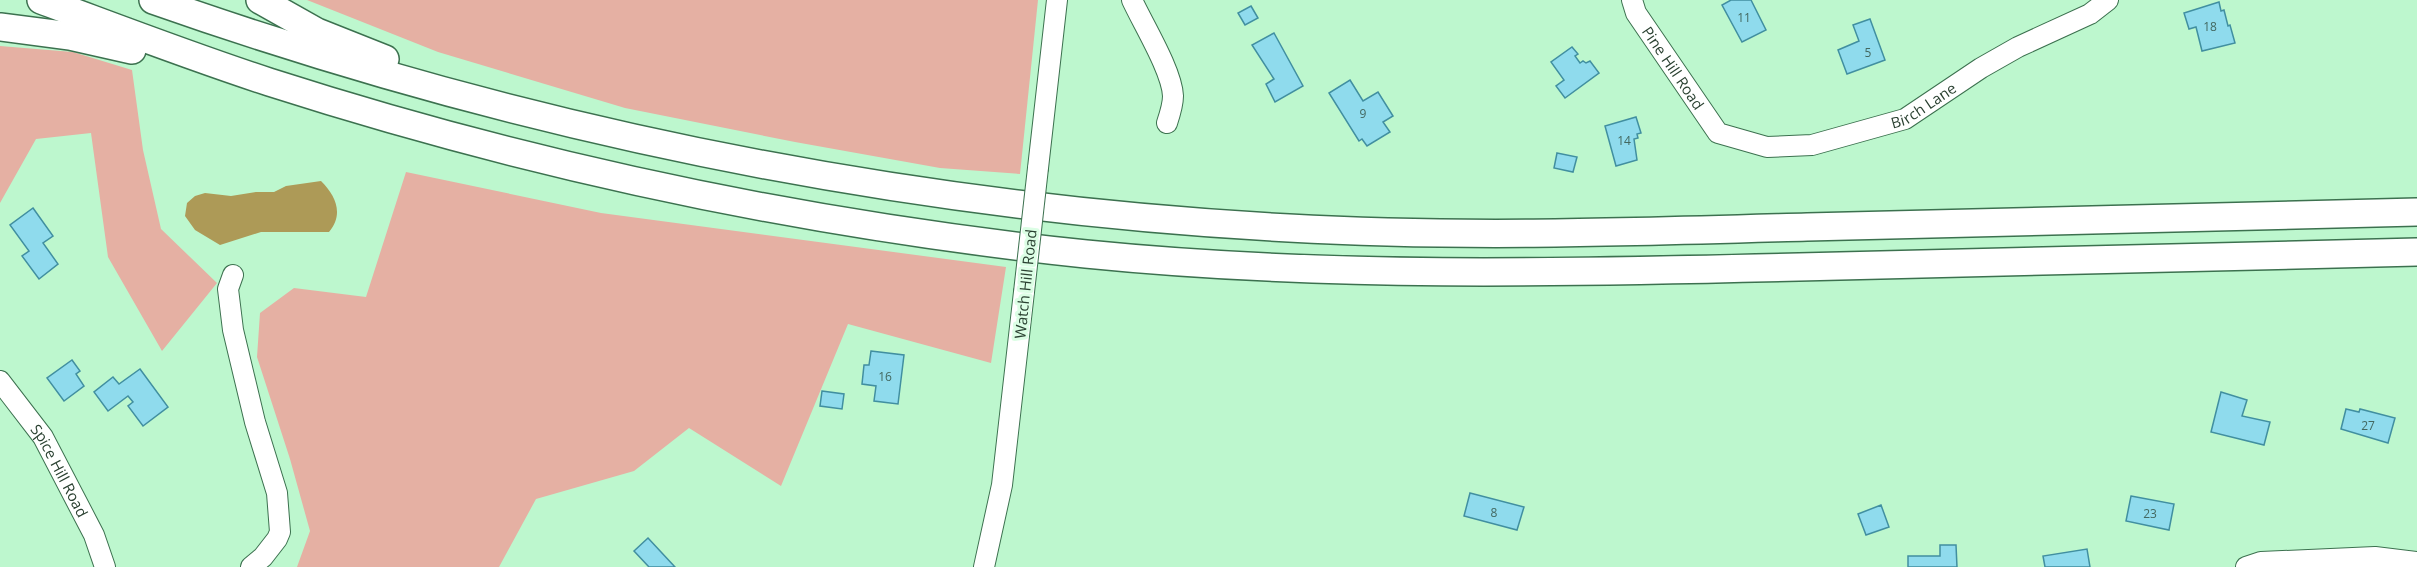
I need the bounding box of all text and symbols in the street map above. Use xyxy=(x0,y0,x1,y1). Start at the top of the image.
house number: 11 xyxy=(1737,9,1751,26)
house number: 18 xyxy=(2203,18,2217,35)
street label: Pine Hill Road xyxy=(1638,22,1709,113)
house number: 5 xyxy=(1865,44,1872,61)
street label: Birch Lane xyxy=(1888,78,1960,133)
house number: 9 xyxy=(1360,105,1367,122)
house number: 14 xyxy=(1617,132,1631,149)
street label: Watch Hill Road xyxy=(1009,228,1041,340)
house number: 16 xyxy=(878,368,892,385)
house number: 27 xyxy=(2361,417,2375,434)
street label: Spice Hill Road xyxy=(26,420,93,520)
house number: 8 xyxy=(1491,504,1498,521)
house number: 23 xyxy=(2143,505,2157,522)

